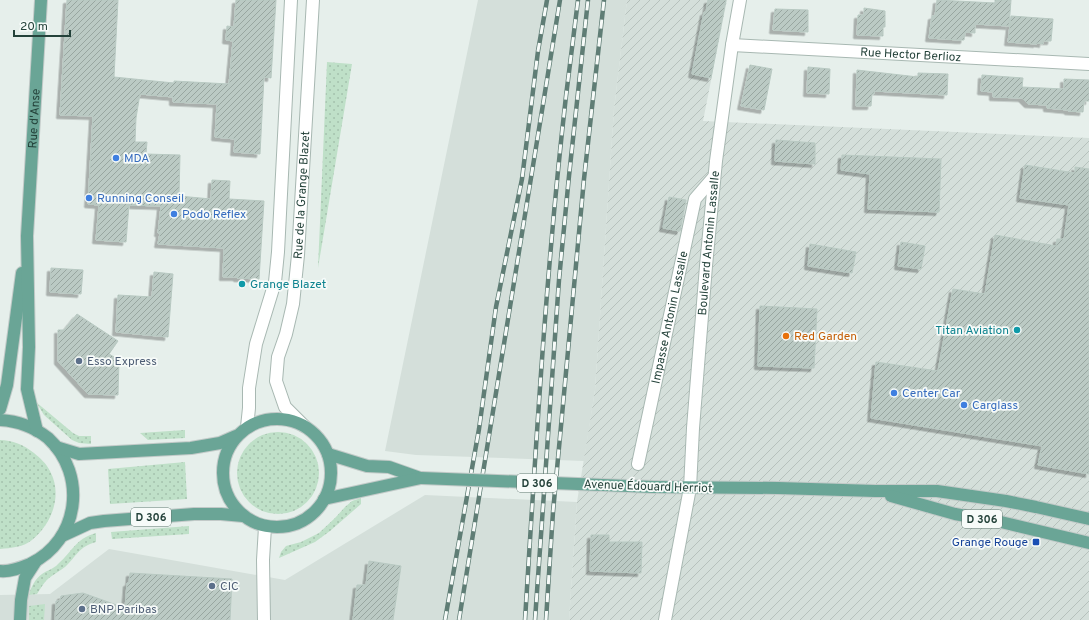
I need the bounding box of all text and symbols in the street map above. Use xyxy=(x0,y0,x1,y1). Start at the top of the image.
scale bar xyxy=(14,12,70,38)
text: 20 m xyxy=(20,19,48,35)
street label: Rue Hector Berlioz xyxy=(860,45,962,66)
street label: Rue d'Anse xyxy=(25,88,45,149)
street label: Rue de la Grange Blazet xyxy=(291,130,314,260)
place label: MDA xyxy=(124,151,149,167)
marker: MDA xyxy=(111,153,121,163)
street label: Boulevard Antonin Lassalle xyxy=(695,170,724,316)
place label: Running Conseil xyxy=(97,191,184,207)
marker: Running Conseil xyxy=(84,193,94,203)
place label: Podo Reflex xyxy=(182,207,246,223)
marker: Podo Reflex xyxy=(169,209,179,219)
street label: Impasse Antonin Lassalle xyxy=(648,250,693,385)
place label: Grange Blazet xyxy=(250,277,326,293)
marker: Grange Blazet xyxy=(237,279,247,289)
place label: Titan Aviation xyxy=(935,323,1009,339)
marker: Titan Aviation xyxy=(1012,325,1022,335)
place label: Red Garden xyxy=(794,329,857,345)
marker: Red Garden xyxy=(781,331,791,341)
place label: Esso Express xyxy=(87,354,157,370)
marker: Esso Express xyxy=(74,356,84,366)
place label: Center Car xyxy=(902,386,961,402)
marker: Center Car xyxy=(889,388,899,398)
place label: Carglass xyxy=(972,398,1018,414)
marker: Carglass xyxy=(959,400,969,410)
road number: D 306 xyxy=(517,474,557,492)
street label: Avenue Édouard Herriot xyxy=(583,477,713,497)
road number: D 306 xyxy=(131,508,171,526)
road number: D 306 xyxy=(962,510,1002,528)
place label: Grange Rouge xyxy=(952,535,1028,551)
marker: Grange Rouge xyxy=(1031,537,1041,547)
place label: CIC xyxy=(220,579,239,595)
marker: CIC xyxy=(207,581,217,591)
place label: BNP Paribas xyxy=(90,602,157,618)
marker: BNP Paribas xyxy=(77,604,87,614)

